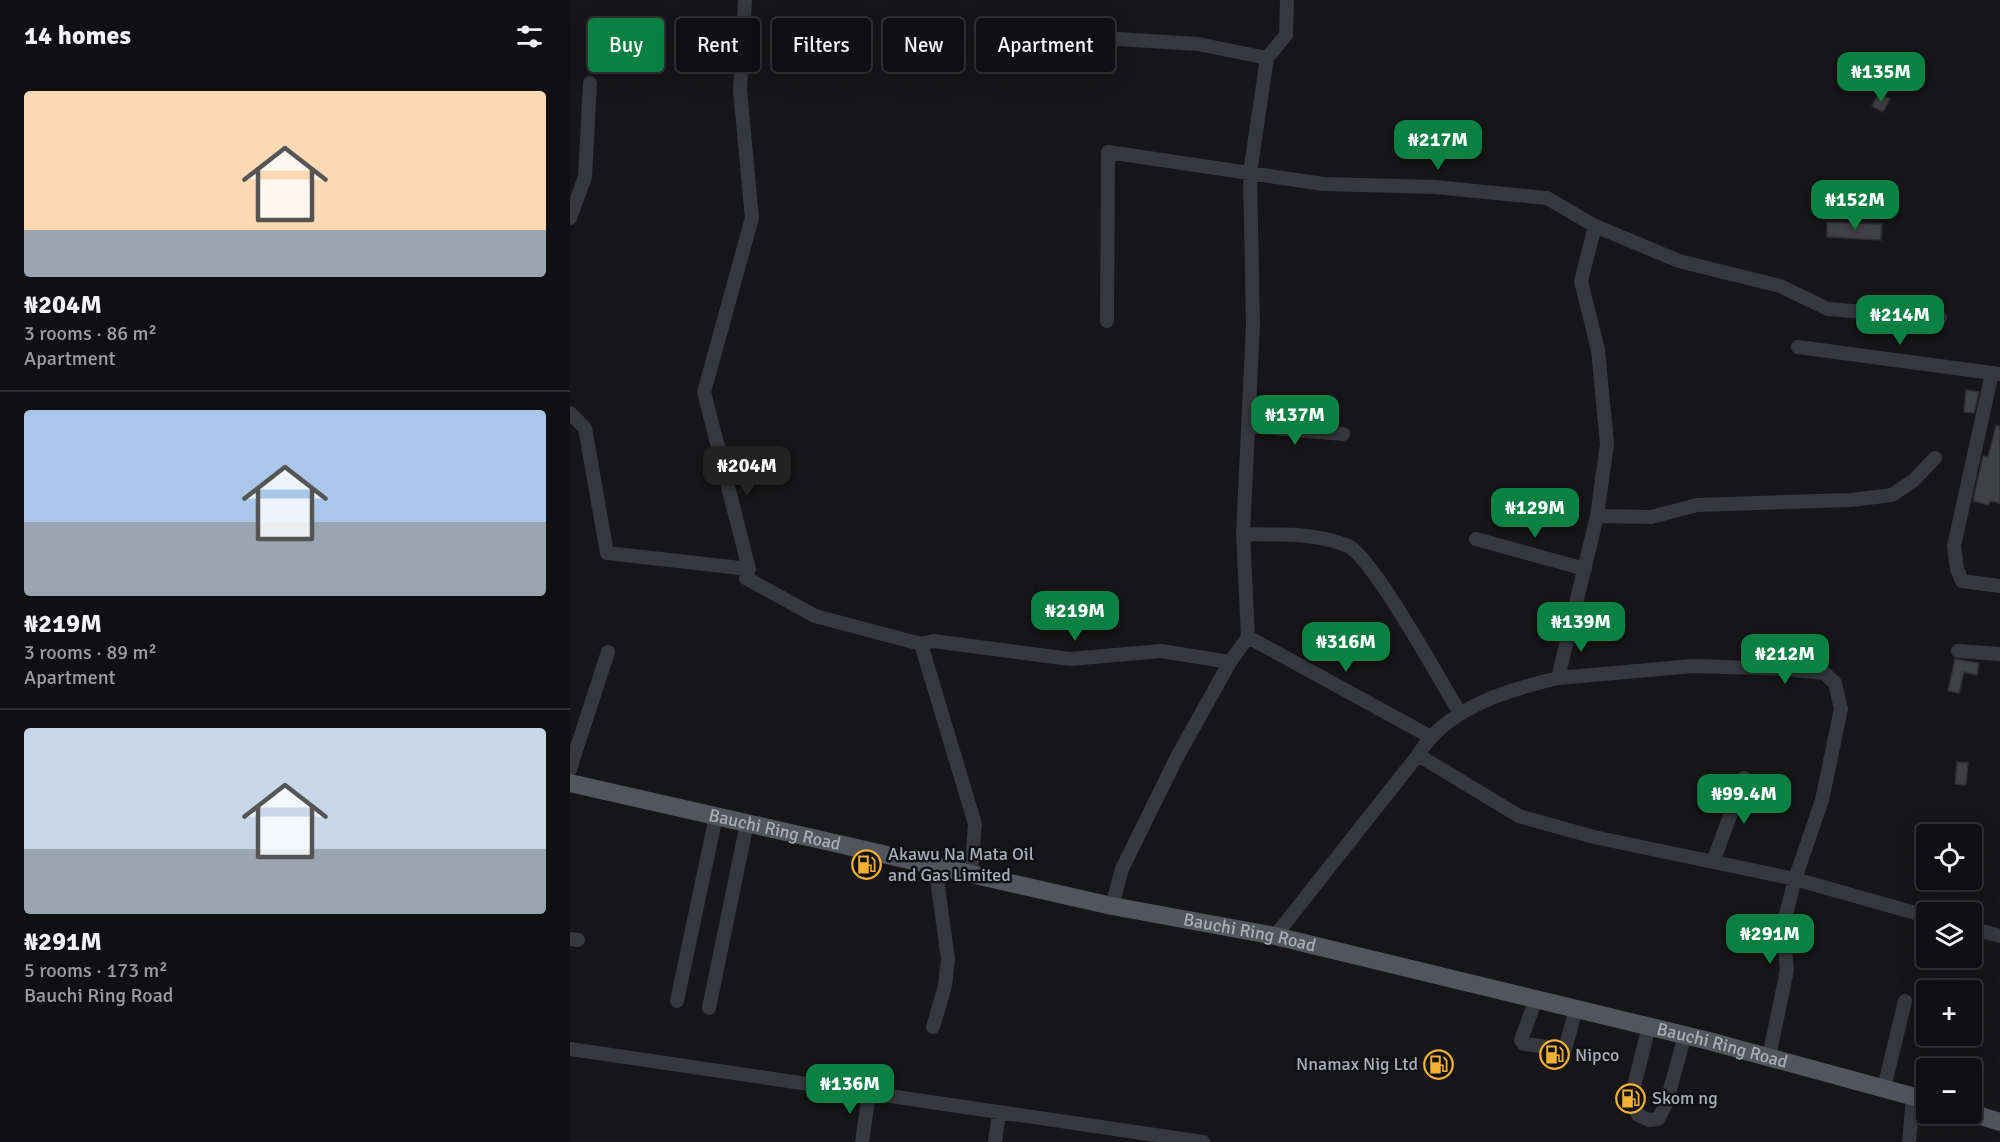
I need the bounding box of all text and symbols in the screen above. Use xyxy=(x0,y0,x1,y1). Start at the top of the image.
chip: Buy xyxy=(588,18,664,72)
chip: Rent xyxy=(676,18,760,72)
chip: Filters xyxy=(772,18,871,72)
chip: New xyxy=(883,18,964,72)
chip: Apartment xyxy=(976,18,1115,72)
text: 14 homes xyxy=(24,20,131,52)
icon: filters xyxy=(513,20,546,53)
pin: ₦135M xyxy=(1839,52,1923,103)
text: ₦135M xyxy=(1851,59,1911,84)
pin: ₦217M xyxy=(1396,120,1480,171)
text: ₦217M xyxy=(1408,127,1468,152)
icon: home xyxy=(231,130,339,238)
pin: ₦152M xyxy=(1813,180,1897,231)
text: ₦152M xyxy=(1825,187,1885,212)
text: ₦204M xyxy=(24,289,102,321)
pin: ₦214M xyxy=(1858,295,1942,346)
text: ₦214M xyxy=(1870,302,1930,327)
text: 3 rooms · 86 m² xyxy=(24,321,157,346)
text: Apartment xyxy=(24,346,116,371)
pin: ₦137M xyxy=(1253,395,1337,446)
text: ₦137M xyxy=(1265,402,1325,427)
pin: ₦204M xyxy=(705,446,789,497)
icon: home xyxy=(231,449,339,557)
text: ₦204M xyxy=(717,453,777,478)
pin: ₦129M xyxy=(1493,488,1577,539)
text: ₦129M xyxy=(1505,495,1565,520)
pin: ₦219M xyxy=(1033,591,1117,642)
text: ₦219M xyxy=(1045,598,1105,623)
pin: ₦139M xyxy=(1539,602,1623,653)
text: ₦219M xyxy=(24,608,102,640)
text: ₦139M xyxy=(1551,609,1611,634)
pin: ₦316M xyxy=(1304,622,1388,673)
text: ₦316M xyxy=(1316,629,1376,654)
pin: ₦212M xyxy=(1743,634,1827,685)
text: 3 rooms · 89 m² xyxy=(24,640,157,665)
text: ₦212M xyxy=(1755,641,1815,666)
text: Apartment xyxy=(24,665,116,690)
icon: home xyxy=(231,767,339,875)
pin: ₦99.4M xyxy=(1695,774,1793,825)
text: ₦99.4M xyxy=(1711,781,1777,806)
street label: Bauchi Ring Road xyxy=(707,804,843,855)
map controls xyxy=(1916,824,1982,1124)
button: locate xyxy=(1916,824,1982,890)
place label: Akawu Na Mata Oil and Gas Limited xyxy=(888,843,1034,886)
fuel station icon: Akawu Na Mata Oil and Gas Limited xyxy=(851,848,883,880)
button: layers xyxy=(1916,902,1982,968)
street label: Bauchi Ring Road xyxy=(1182,908,1318,957)
pin: ₦291M xyxy=(1728,914,1812,965)
text: ₦291M xyxy=(1740,921,1800,946)
text: ₦291M xyxy=(24,926,102,958)
text: 5 rooms · 173 m² xyxy=(24,958,168,983)
button: + xyxy=(1916,980,1982,1046)
text: Bauchi Ring Road xyxy=(24,983,173,1008)
street label: Bauchi Ring Road xyxy=(1655,1018,1790,1073)
fuel station icon: Nipco xyxy=(1538,1039,1570,1071)
place label: Nipco xyxy=(1575,1044,1619,1066)
fuel station icon: Nnamax Nig Ltd xyxy=(1423,1048,1455,1080)
place label: Nnamax Nig Ltd xyxy=(1296,1053,1418,1075)
button: − xyxy=(1916,1058,1982,1124)
pin: ₦136M xyxy=(808,1064,892,1115)
text: ₦136M xyxy=(820,1071,880,1096)
fuel station icon: Skom ng xyxy=(1615,1082,1647,1114)
place label: Skom ng xyxy=(1652,1087,1718,1109)

